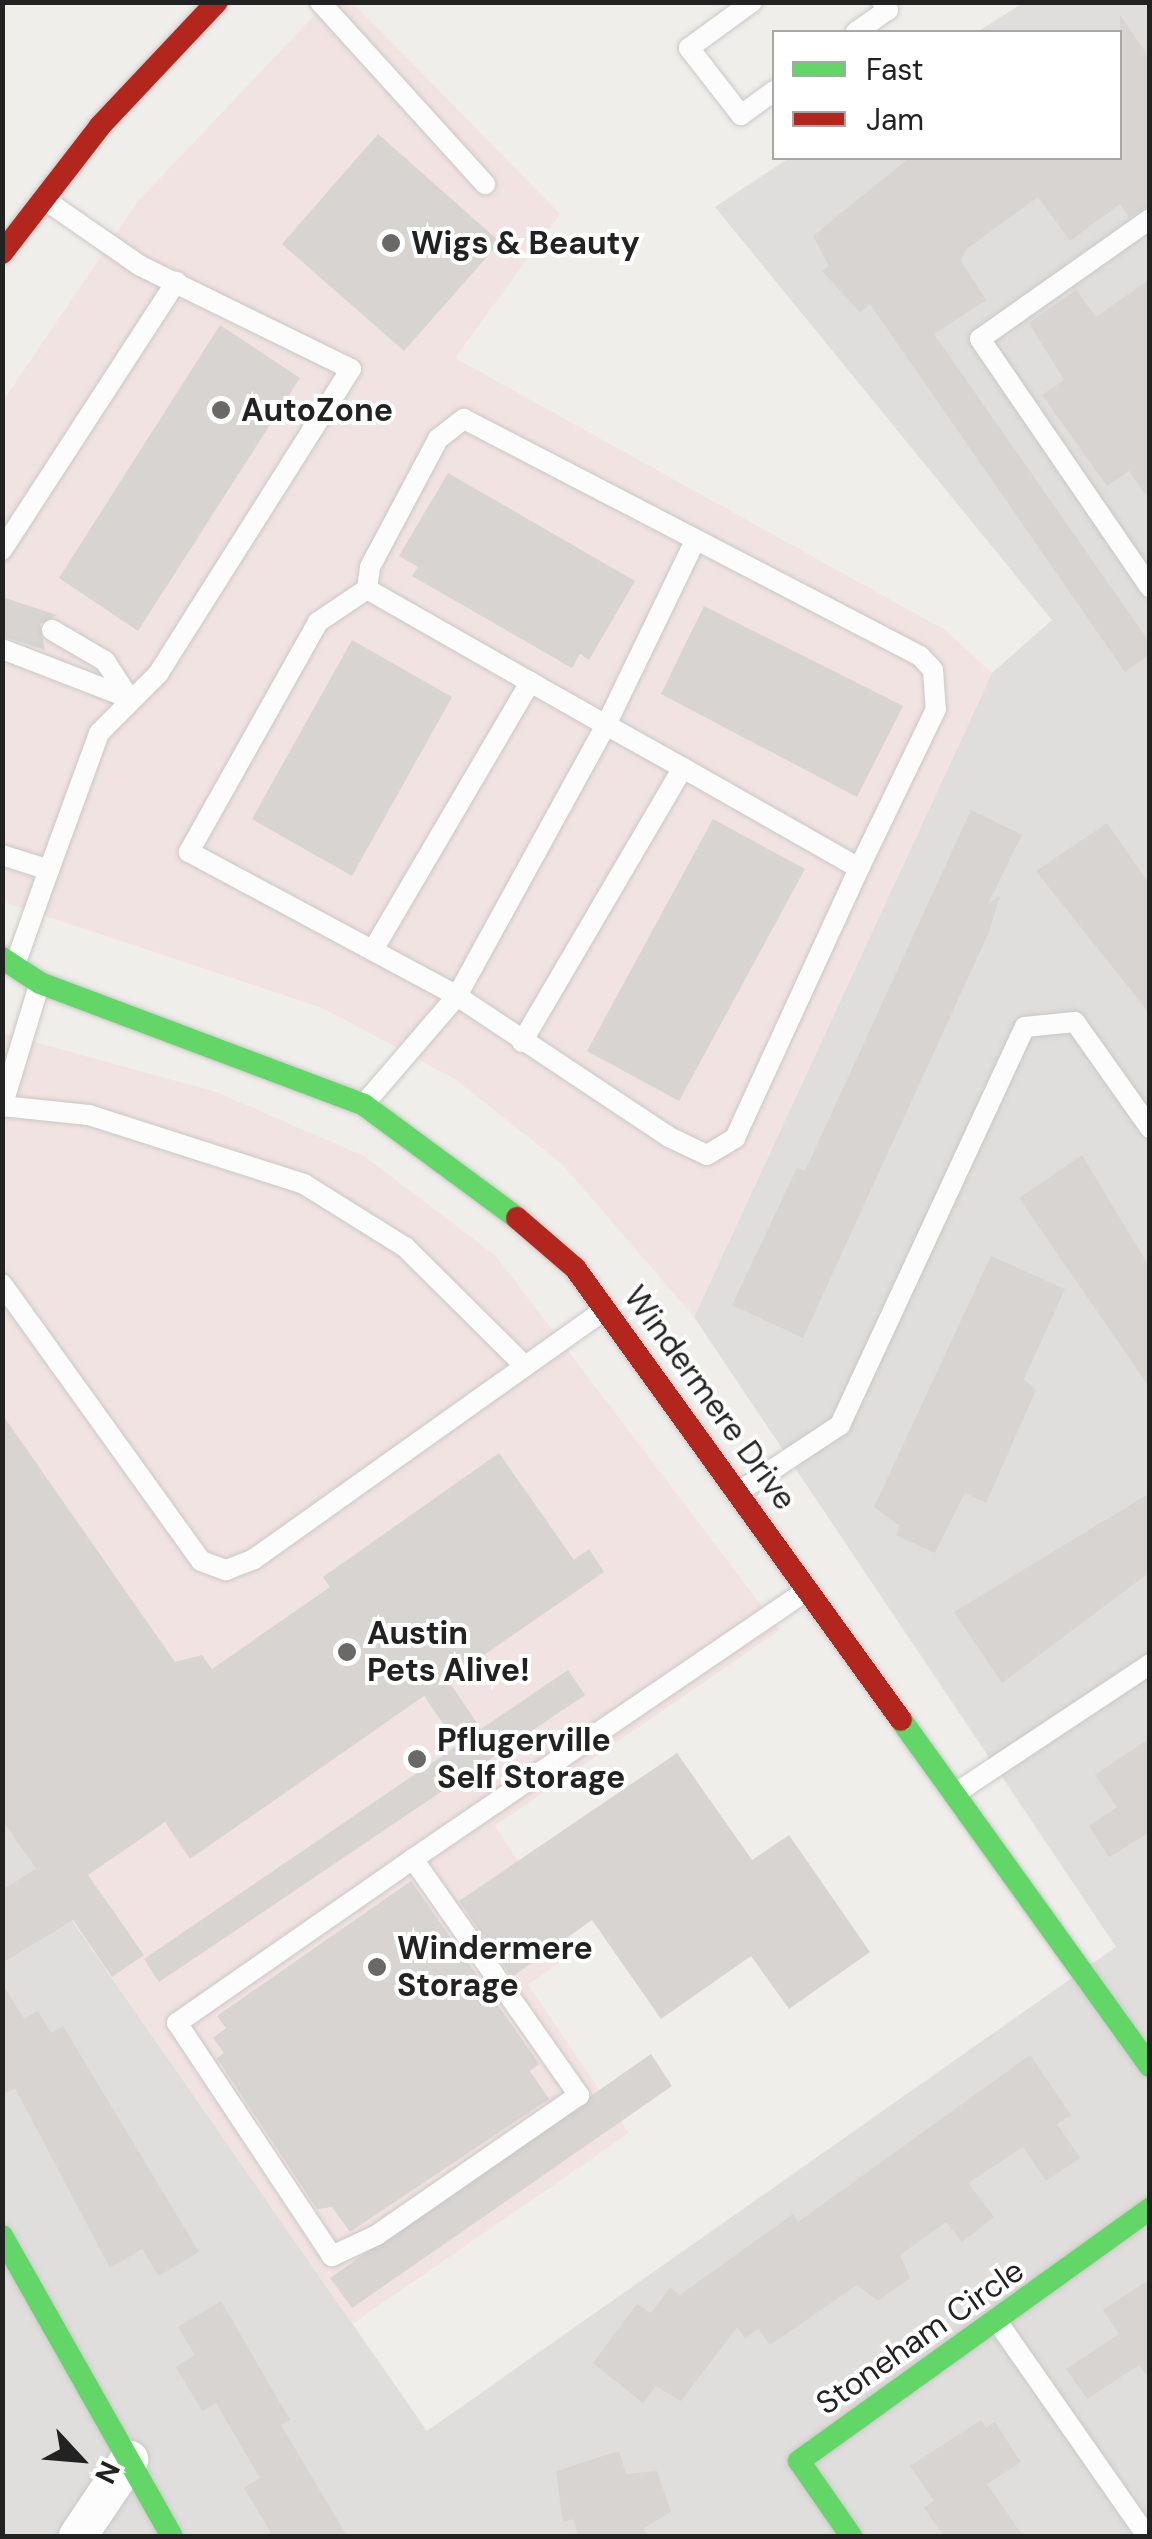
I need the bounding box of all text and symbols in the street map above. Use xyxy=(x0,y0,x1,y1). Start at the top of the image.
legend xyxy=(772,30,1122,160)
text: Fast xyxy=(866,50,924,89)
text: Jam xyxy=(866,100,924,139)
place label: Wigs & Beauty xyxy=(411,224,640,262)
marker: Wigs & Beauty xyxy=(380,232,402,254)
place label: AutoZone xyxy=(241,391,393,429)
marker: AutoZone xyxy=(210,399,232,421)
street label: Windermere Drive xyxy=(616,1279,804,1517)
place label: Austin Pets Alive! xyxy=(367,1615,530,1690)
marker: Austin Pets Alive! xyxy=(336,1641,358,1663)
place label: Pflugerville Self Storage xyxy=(437,1722,625,1797)
marker: Pflugerville Self Storage xyxy=(406,1748,428,1770)
place label: Windermere Storage xyxy=(397,1930,593,2005)
marker: Windermere Storage xyxy=(366,1956,388,1978)
street label: Stoneham Circle xyxy=(809,2251,1031,2423)
north arrow xyxy=(30,2409,130,2509)
text: N xyxy=(86,2455,129,2490)

